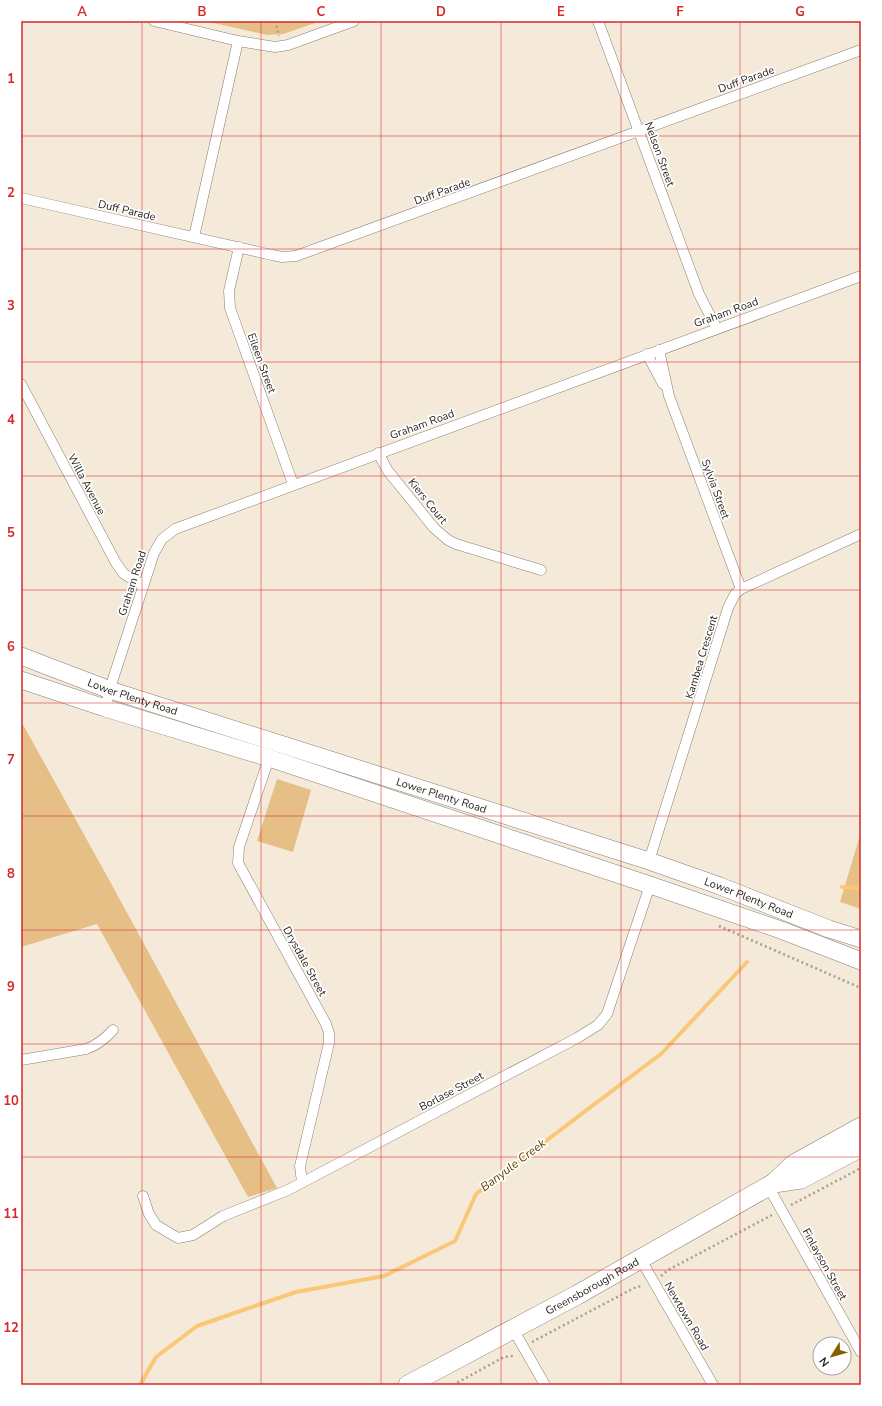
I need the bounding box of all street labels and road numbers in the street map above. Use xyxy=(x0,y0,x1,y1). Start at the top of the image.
street label: Duff Parade xyxy=(716,62,777,97)
street label: Nelson Street xyxy=(641,120,678,189)
street label: Duff Parade xyxy=(412,174,473,209)
street label: Duff Parade xyxy=(97,197,157,224)
street label: Graham Road xyxy=(692,294,761,331)
street label: Eileen Street xyxy=(244,331,279,395)
street label: Graham Road xyxy=(388,406,457,443)
street label: Willa Avenue xyxy=(64,451,109,518)
street label: Sylvia Street xyxy=(698,457,733,521)
street label: Kiers Court xyxy=(405,475,451,527)
street label: Graham Road xyxy=(115,549,150,618)
street label: Kambea Crescent xyxy=(682,614,721,701)
street label: Lower Plenty Road xyxy=(85,675,180,719)
street label: Lower Plenty Road xyxy=(394,774,488,817)
street label: Lower Plenty Road xyxy=(702,874,795,922)
street label: Drysdale Street xyxy=(279,924,330,999)
street label: Borlase Street xyxy=(417,1068,486,1115)
street label: Finlayson Street xyxy=(799,1226,851,1303)
street label: Greensborough Road xyxy=(543,1254,642,1319)
street label: Newtown Road xyxy=(661,1279,712,1353)

